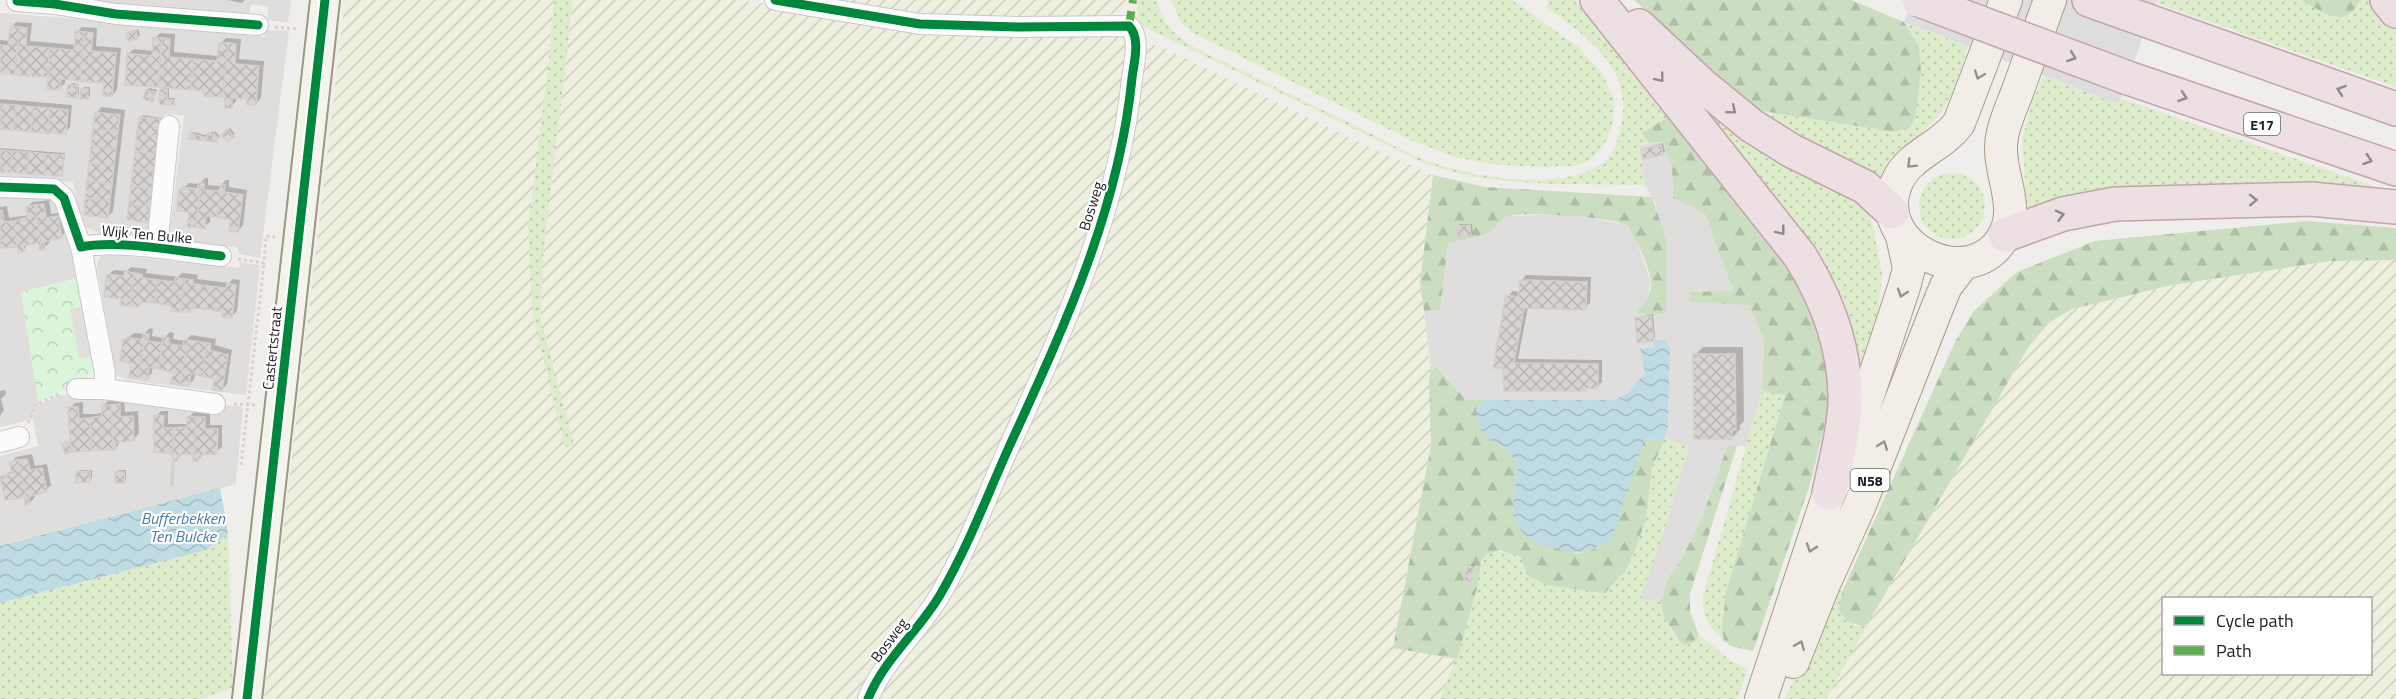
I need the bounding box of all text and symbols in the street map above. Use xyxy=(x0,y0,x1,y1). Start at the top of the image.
one-way arrow xyxy=(2066,50,2077,63)
one-way arrow xyxy=(1973,69,1986,80)
one-way arrow xyxy=(1652,71,1663,82)
one-way arrow xyxy=(2336,84,2347,97)
one-way arrow xyxy=(2177,90,2188,102)
one-way arrow xyxy=(1725,103,1736,114)
road number: E17 xyxy=(2244,113,2280,135)
one-way arrow xyxy=(2362,152,2373,165)
one-way arrow xyxy=(1907,156,1918,167)
street label: Bosweg xyxy=(1073,178,1109,234)
one-way arrow xyxy=(2249,194,2258,206)
one-way arrow xyxy=(2055,210,2065,223)
street label: Wijk Ten Bulke xyxy=(101,219,193,249)
one-way arrow xyxy=(1773,224,1784,235)
one-way arrow xyxy=(1897,287,1909,298)
street label: Castertstraat xyxy=(256,304,288,391)
one-way arrow xyxy=(1876,440,1888,451)
road number: N58 xyxy=(1850,469,1890,491)
water label: Bufferbekken Ten Bulcke xyxy=(141,506,226,548)
one-way arrow xyxy=(1805,542,1818,553)
legend xyxy=(2162,597,2372,675)
text: Cycle path xyxy=(2216,607,2294,634)
street label: Bosweg xyxy=(865,613,914,667)
text: Path xyxy=(2216,637,2252,664)
one-way arrow xyxy=(1793,640,1805,651)

